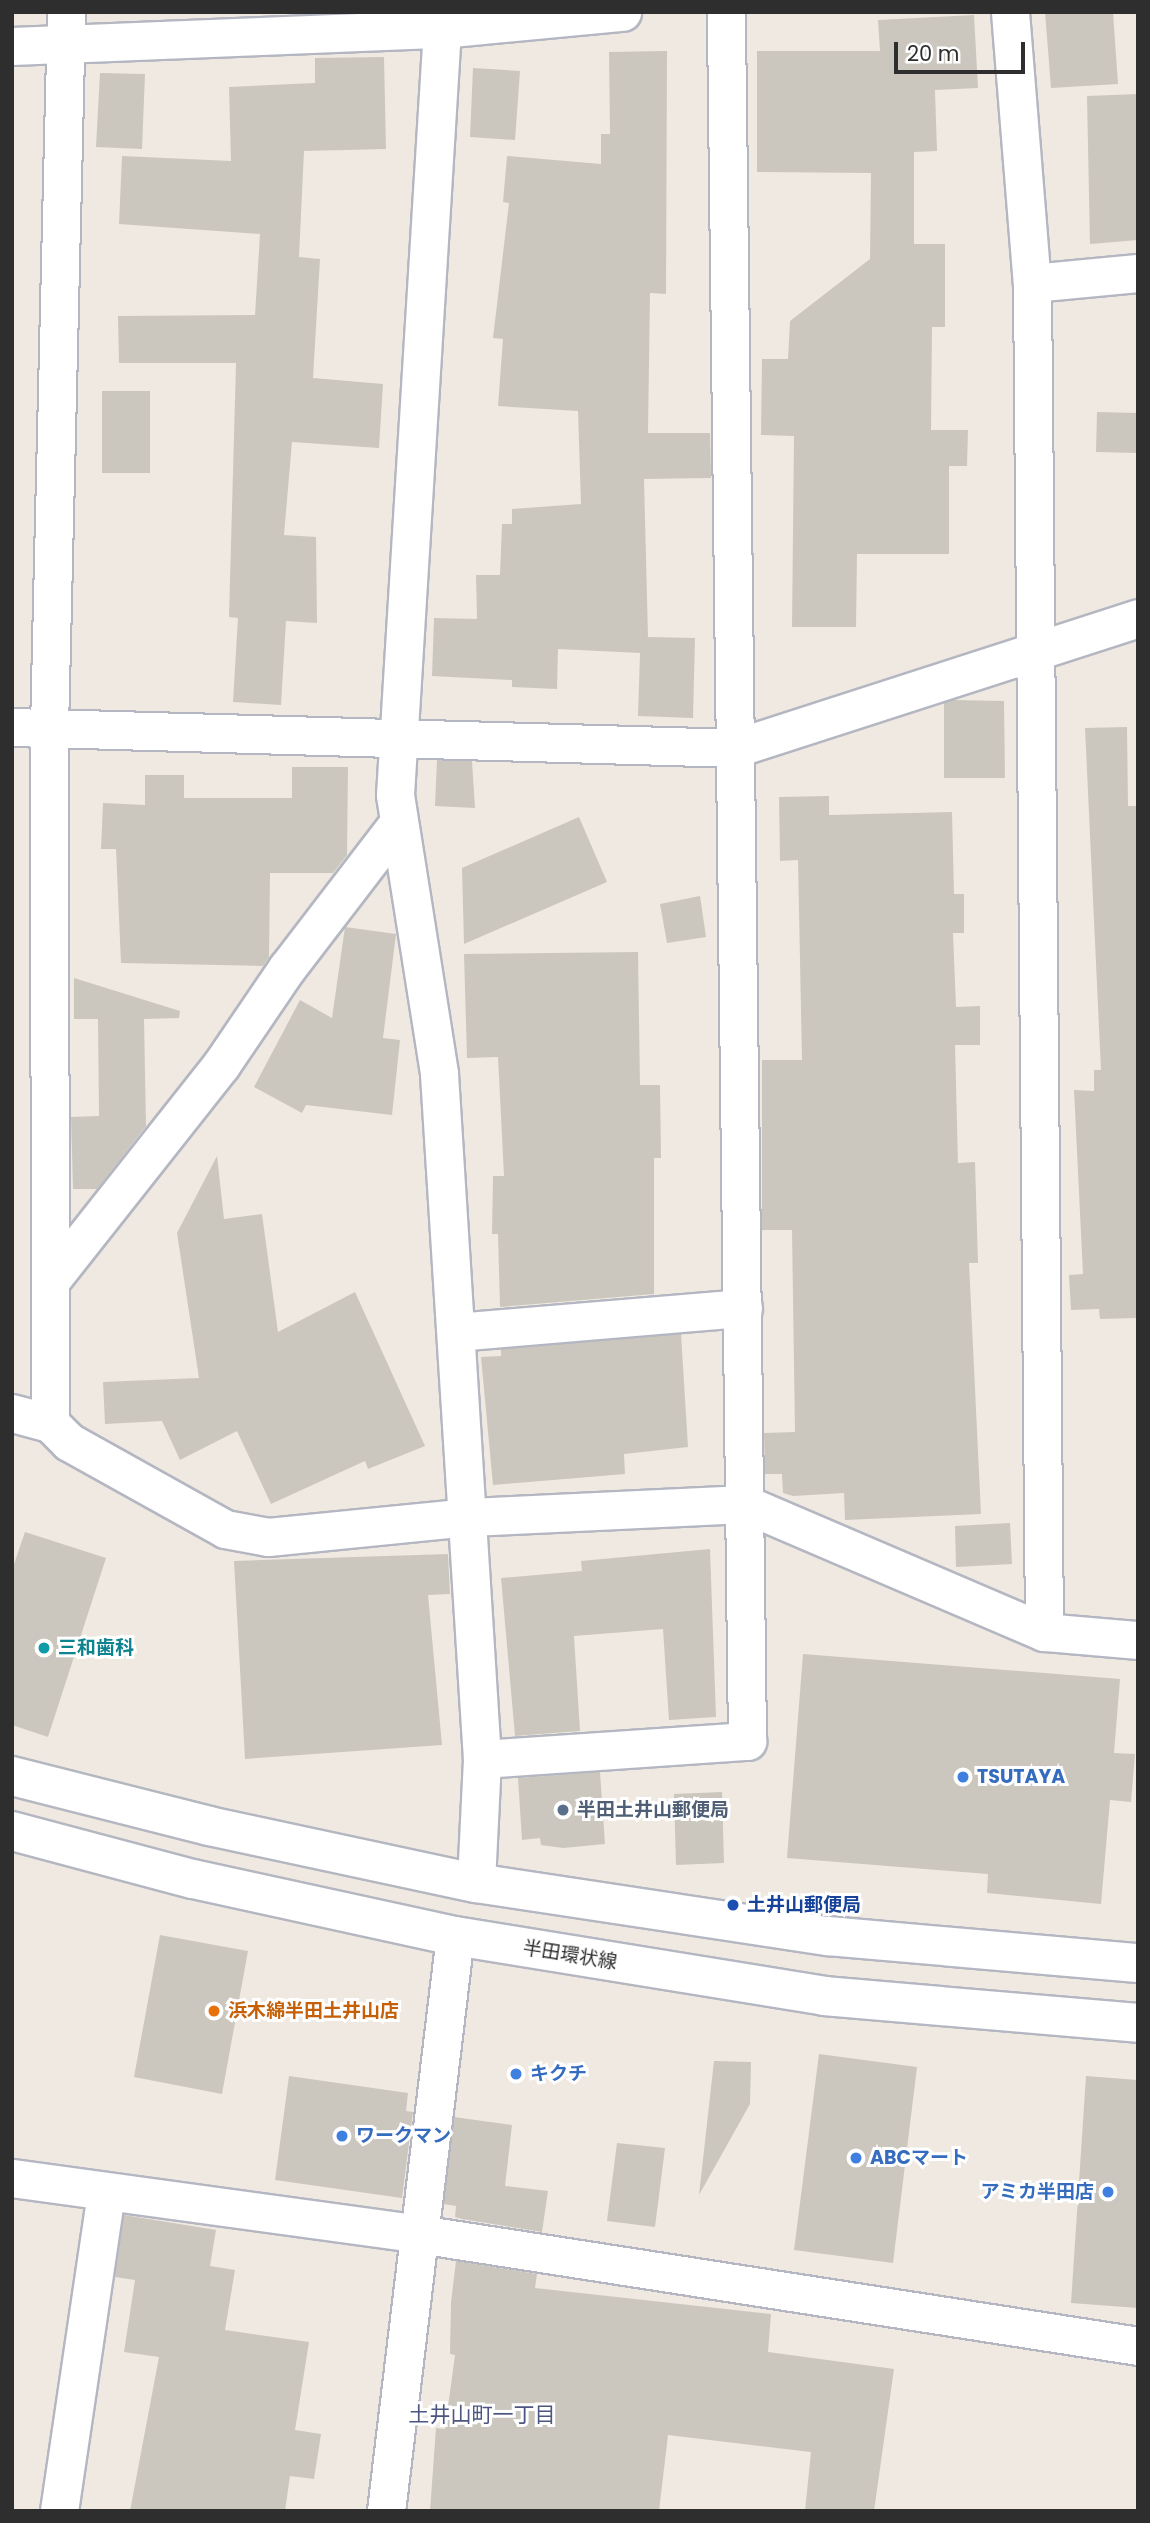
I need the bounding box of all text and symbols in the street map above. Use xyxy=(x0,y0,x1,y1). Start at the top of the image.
scale bar xyxy=(898,28,1029,72)
text: 20 m xyxy=(907,39,960,68)
place label: 三和歯科 xyxy=(58,1637,134,1659)
marker: 三和歯科 xyxy=(36,1640,52,1656)
place label: TSUTAYA xyxy=(977,1766,1065,1788)
marker: TSUTAYA xyxy=(955,1769,971,1785)
place label: 半田土井山郵便局 xyxy=(577,1799,729,1821)
marker: 半田土井山郵便局 xyxy=(555,1802,571,1818)
place label: 土井山郵便局 xyxy=(747,1894,861,1916)
marker: 土井山郵便局 xyxy=(725,1897,741,1913)
street label: 半田環状線 xyxy=(521,1936,619,1974)
place label: 浜木綿半田土井山店 xyxy=(228,2000,399,2022)
marker: 浜木綿半田土井山店 xyxy=(206,2003,222,2019)
place label: キクチ xyxy=(530,2063,587,2085)
marker: キクチ xyxy=(508,2066,524,2082)
place label: ワークマン xyxy=(356,2125,451,2147)
marker: ワークマン xyxy=(334,2128,350,2144)
place label: ABCマート xyxy=(870,2147,968,2169)
marker: ABCマート xyxy=(848,2150,864,2166)
place label: アミカ半田店 xyxy=(980,2181,1094,2203)
marker: アミカ半田店 xyxy=(1100,2184,1116,2200)
district label: 土井山町一丁目 xyxy=(409,2402,555,2428)

